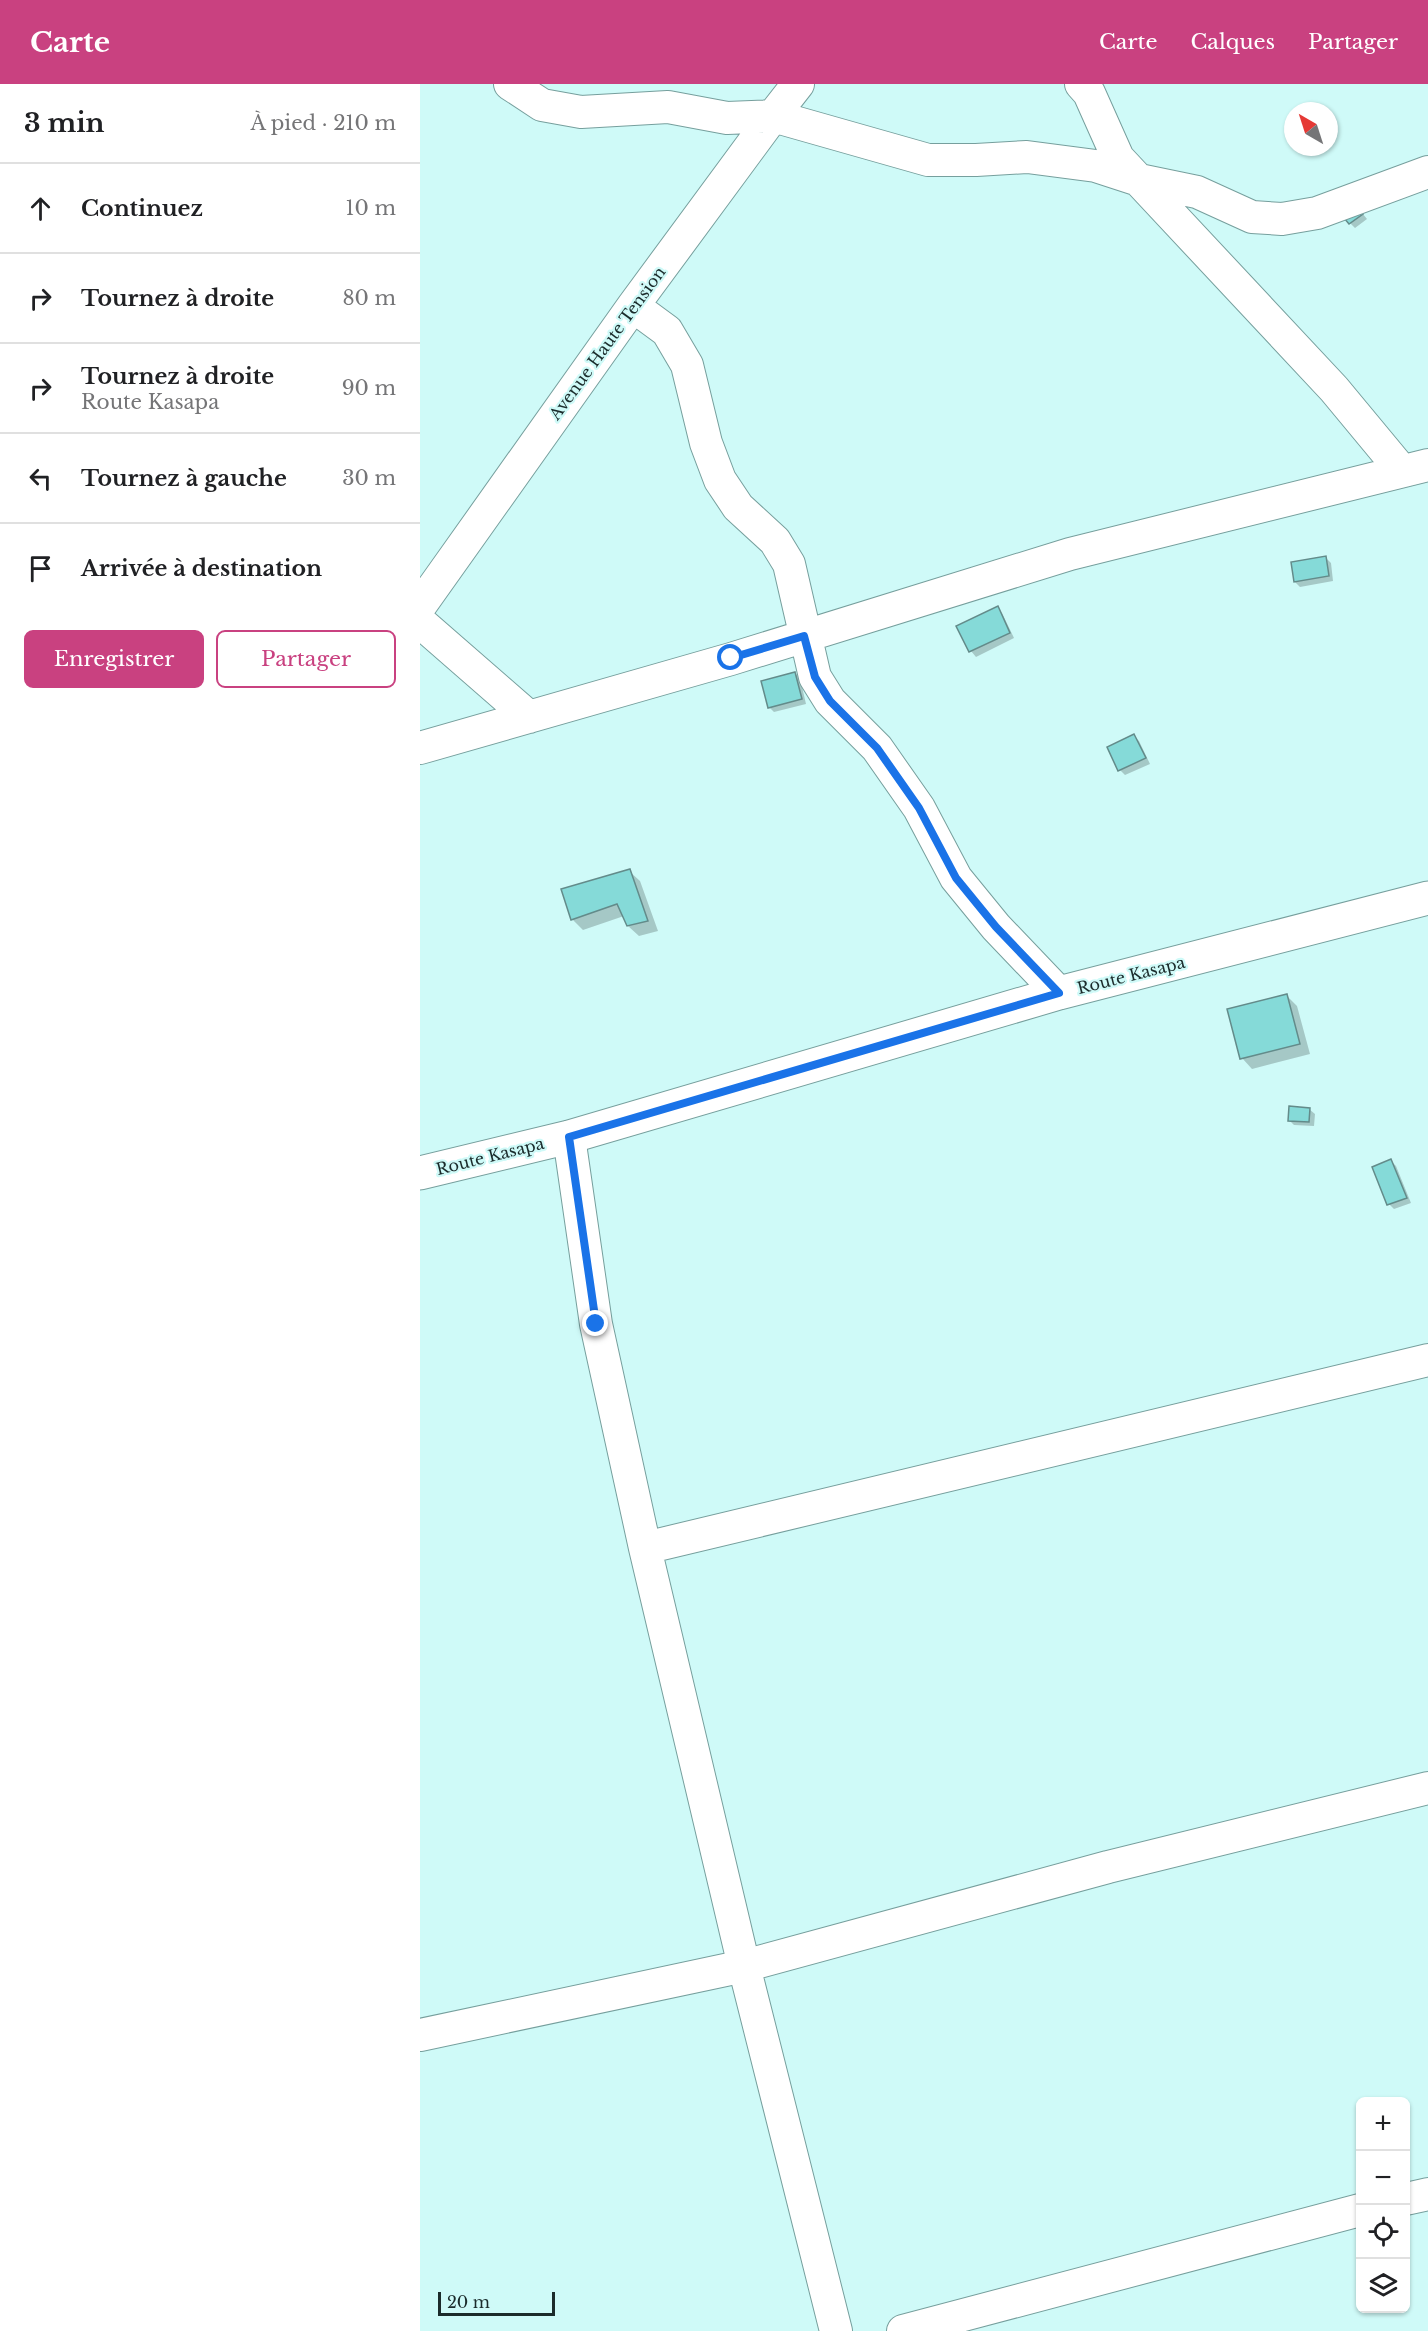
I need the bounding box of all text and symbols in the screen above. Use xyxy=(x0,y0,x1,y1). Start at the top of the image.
text: Carte xyxy=(30,25,110,60)
text: Carte xyxy=(1099,29,1157,55)
text: Calques xyxy=(1190,29,1275,55)
text: Partager xyxy=(1308,29,1398,55)
north arrow xyxy=(1284,102,1338,156)
text: 3 min xyxy=(24,107,105,139)
text: À pied · 210 m xyxy=(250,111,396,135)
icon: ahead xyxy=(24,192,57,225)
text: Continuez xyxy=(81,195,203,222)
text: 10 m xyxy=(346,196,396,220)
street label: Avenue Haute Tension xyxy=(544,262,669,424)
icon: right xyxy=(24,282,57,315)
text: Tournez à droite xyxy=(81,285,274,312)
text: 80 m xyxy=(342,286,396,310)
text: Tournez à droite xyxy=(81,363,274,390)
icon: right xyxy=(24,372,57,405)
text: 90 m xyxy=(342,376,396,400)
text: Route Kasapa xyxy=(81,390,219,414)
icon: left xyxy=(24,462,57,495)
text: Tournez à gauche xyxy=(81,465,287,492)
text: 30 m xyxy=(342,466,396,490)
icon: arrive xyxy=(24,552,57,585)
text: Arrivée à destination xyxy=(81,555,322,582)
button: Enregistrer xyxy=(24,630,204,688)
button: Partager xyxy=(216,630,396,688)
route start xyxy=(717,644,743,670)
street label: Route Kasapa xyxy=(1075,952,1187,998)
street label: Route Kasapa xyxy=(434,1133,546,1179)
route end xyxy=(582,1310,608,1336)
map controls xyxy=(1356,2097,1410,2313)
button: + xyxy=(1356,2097,1410,2151)
button: − xyxy=(1356,2151,1410,2205)
button: locate xyxy=(1356,2205,1410,2259)
button: layers xyxy=(1356,2259,1410,2313)
scale bar xyxy=(438,2289,555,2316)
text: 20 m xyxy=(447,2292,490,2312)

